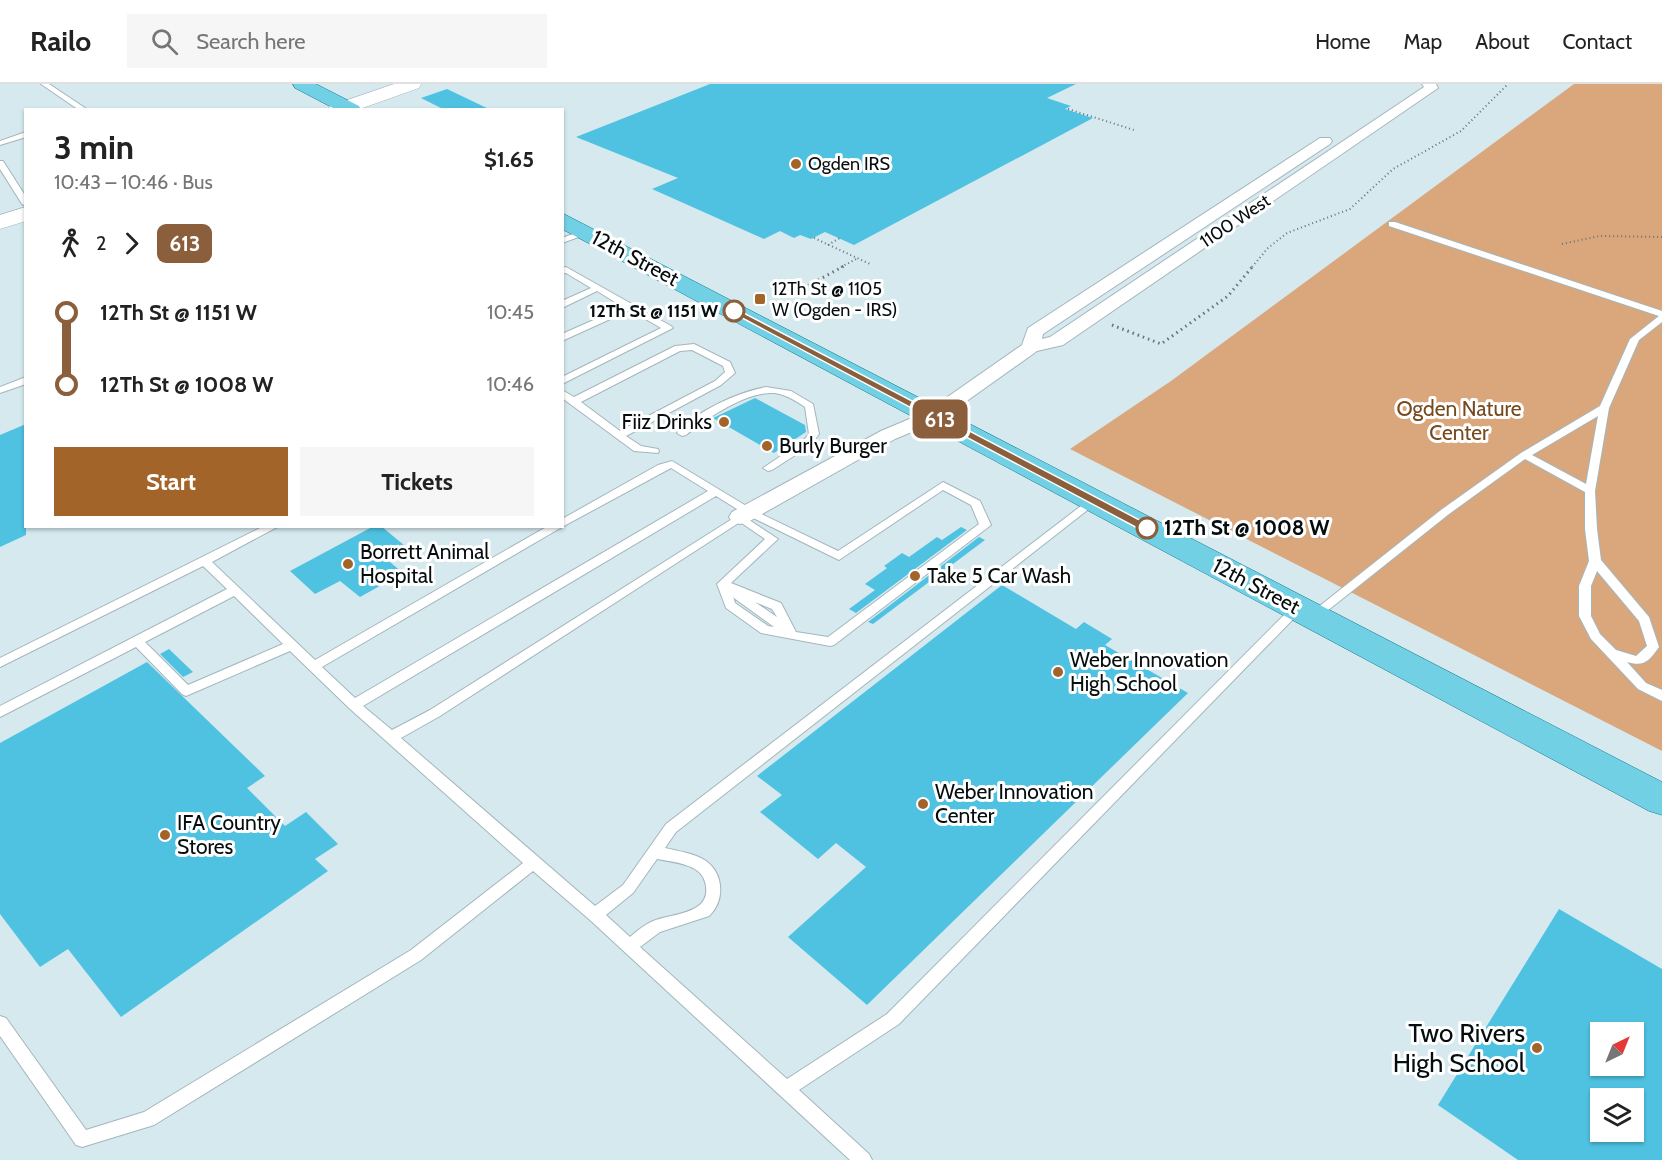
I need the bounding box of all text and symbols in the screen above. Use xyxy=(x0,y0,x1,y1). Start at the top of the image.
search box xyxy=(127,14,547,68)
text: Railo xyxy=(30,24,91,58)
icon: search xyxy=(148,25,181,58)
text: Search here xyxy=(196,28,306,55)
text: Home xyxy=(1315,29,1371,54)
text: Map xyxy=(1404,29,1442,54)
text: About xyxy=(1475,29,1529,54)
text: Contact xyxy=(1562,29,1632,54)
text: 3 min xyxy=(54,127,134,167)
text: $1.65 xyxy=(484,146,534,173)
place label: Ogden IRS xyxy=(808,153,890,175)
marker: Ogden IRS xyxy=(789,157,803,171)
text: 10:43 – 10:46 · Bus xyxy=(54,170,213,194)
street label: 1100 West xyxy=(1196,190,1274,252)
street label: 12th Street xyxy=(587,224,683,291)
icon: walk xyxy=(54,227,87,260)
icon: forward xyxy=(115,227,148,260)
text: 2 xyxy=(96,231,106,255)
text: 613 xyxy=(169,231,200,256)
place label: 12Th St @ 1105 W (Ogden - IRS) xyxy=(772,278,897,321)
marker: 12Th St @ 1105 W (Ogden - IRS) xyxy=(753,292,767,306)
text: 12Th St @ 1151 W xyxy=(100,299,257,326)
text: 10:45 xyxy=(487,300,534,324)
place label: 12Th St @ 1151 W xyxy=(589,300,719,322)
marker: 12Th St @ 1151 W xyxy=(723,300,745,322)
text: 12Th St @ 1008 W xyxy=(100,371,273,398)
text: 10:46 xyxy=(486,372,534,396)
park label: Ogden Nature Center xyxy=(1396,396,1522,445)
line badge: 613 xyxy=(906,400,974,438)
text: 613 xyxy=(925,407,955,432)
place label: Fiiz Drinks xyxy=(622,409,712,434)
marker: Fiiz Drinks xyxy=(717,415,731,429)
place label: Burly Burger xyxy=(779,433,887,458)
marker: Burly Burger xyxy=(760,439,774,453)
button: Start xyxy=(54,447,288,516)
button: Tickets xyxy=(300,447,534,516)
place label: 12Th St @ 1008 W xyxy=(1164,515,1330,540)
marker: 12Th St @ 1008 W xyxy=(1136,517,1158,539)
place label: Borrett Animal Hospital xyxy=(360,539,489,588)
street label: 12th Street xyxy=(1208,552,1304,619)
marker: Borrett Animal Hospital xyxy=(341,557,355,571)
place label: Take 5 Car Wash xyxy=(927,563,1071,588)
marker: Take 5 Car Wash xyxy=(908,569,922,583)
place label: Weber Innovation High School xyxy=(1070,647,1228,696)
marker: Weber Innovation High School xyxy=(1051,665,1065,679)
place label: Weber Innovation Center xyxy=(935,779,1093,828)
marker: Weber Innovation Center xyxy=(916,797,930,811)
place label: IFA Country Stores xyxy=(177,810,281,859)
marker: IFA Country Stores xyxy=(158,828,172,842)
place label: Two Rivers High School xyxy=(1393,1017,1525,1079)
north arrow xyxy=(1590,1022,1644,1076)
map controls xyxy=(1590,1022,1644,1142)
marker: Two Rivers High School xyxy=(1530,1041,1544,1055)
button: layers xyxy=(1590,1088,1644,1142)

